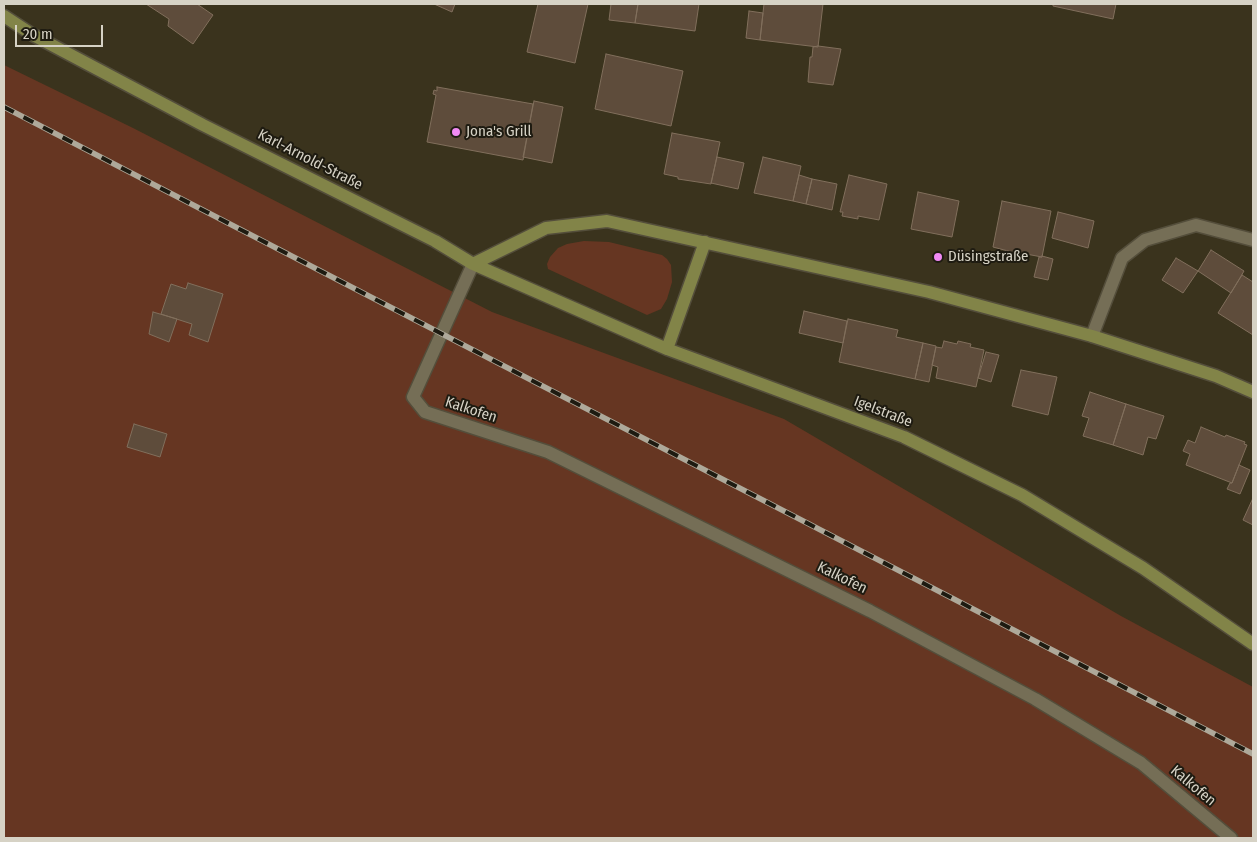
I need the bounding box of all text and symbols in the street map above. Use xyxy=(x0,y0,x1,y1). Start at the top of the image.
scale bar xyxy=(18,15,105,47)
text: 20 m xyxy=(23,25,53,43)
place label: Jona's Grill xyxy=(466,123,531,141)
street label: Karl-Arnold-Straße xyxy=(255,126,365,194)
marker: Jona's Grill xyxy=(450,126,462,138)
place label: Düsingstraße xyxy=(948,248,1028,266)
marker: Düsingstraße xyxy=(932,251,944,263)
street label: Kalkofen xyxy=(443,393,499,427)
street label: Igelstraße xyxy=(851,393,915,431)
street label: Kalkofen xyxy=(814,558,870,598)
street label: Kalkofen xyxy=(1167,762,1219,810)

